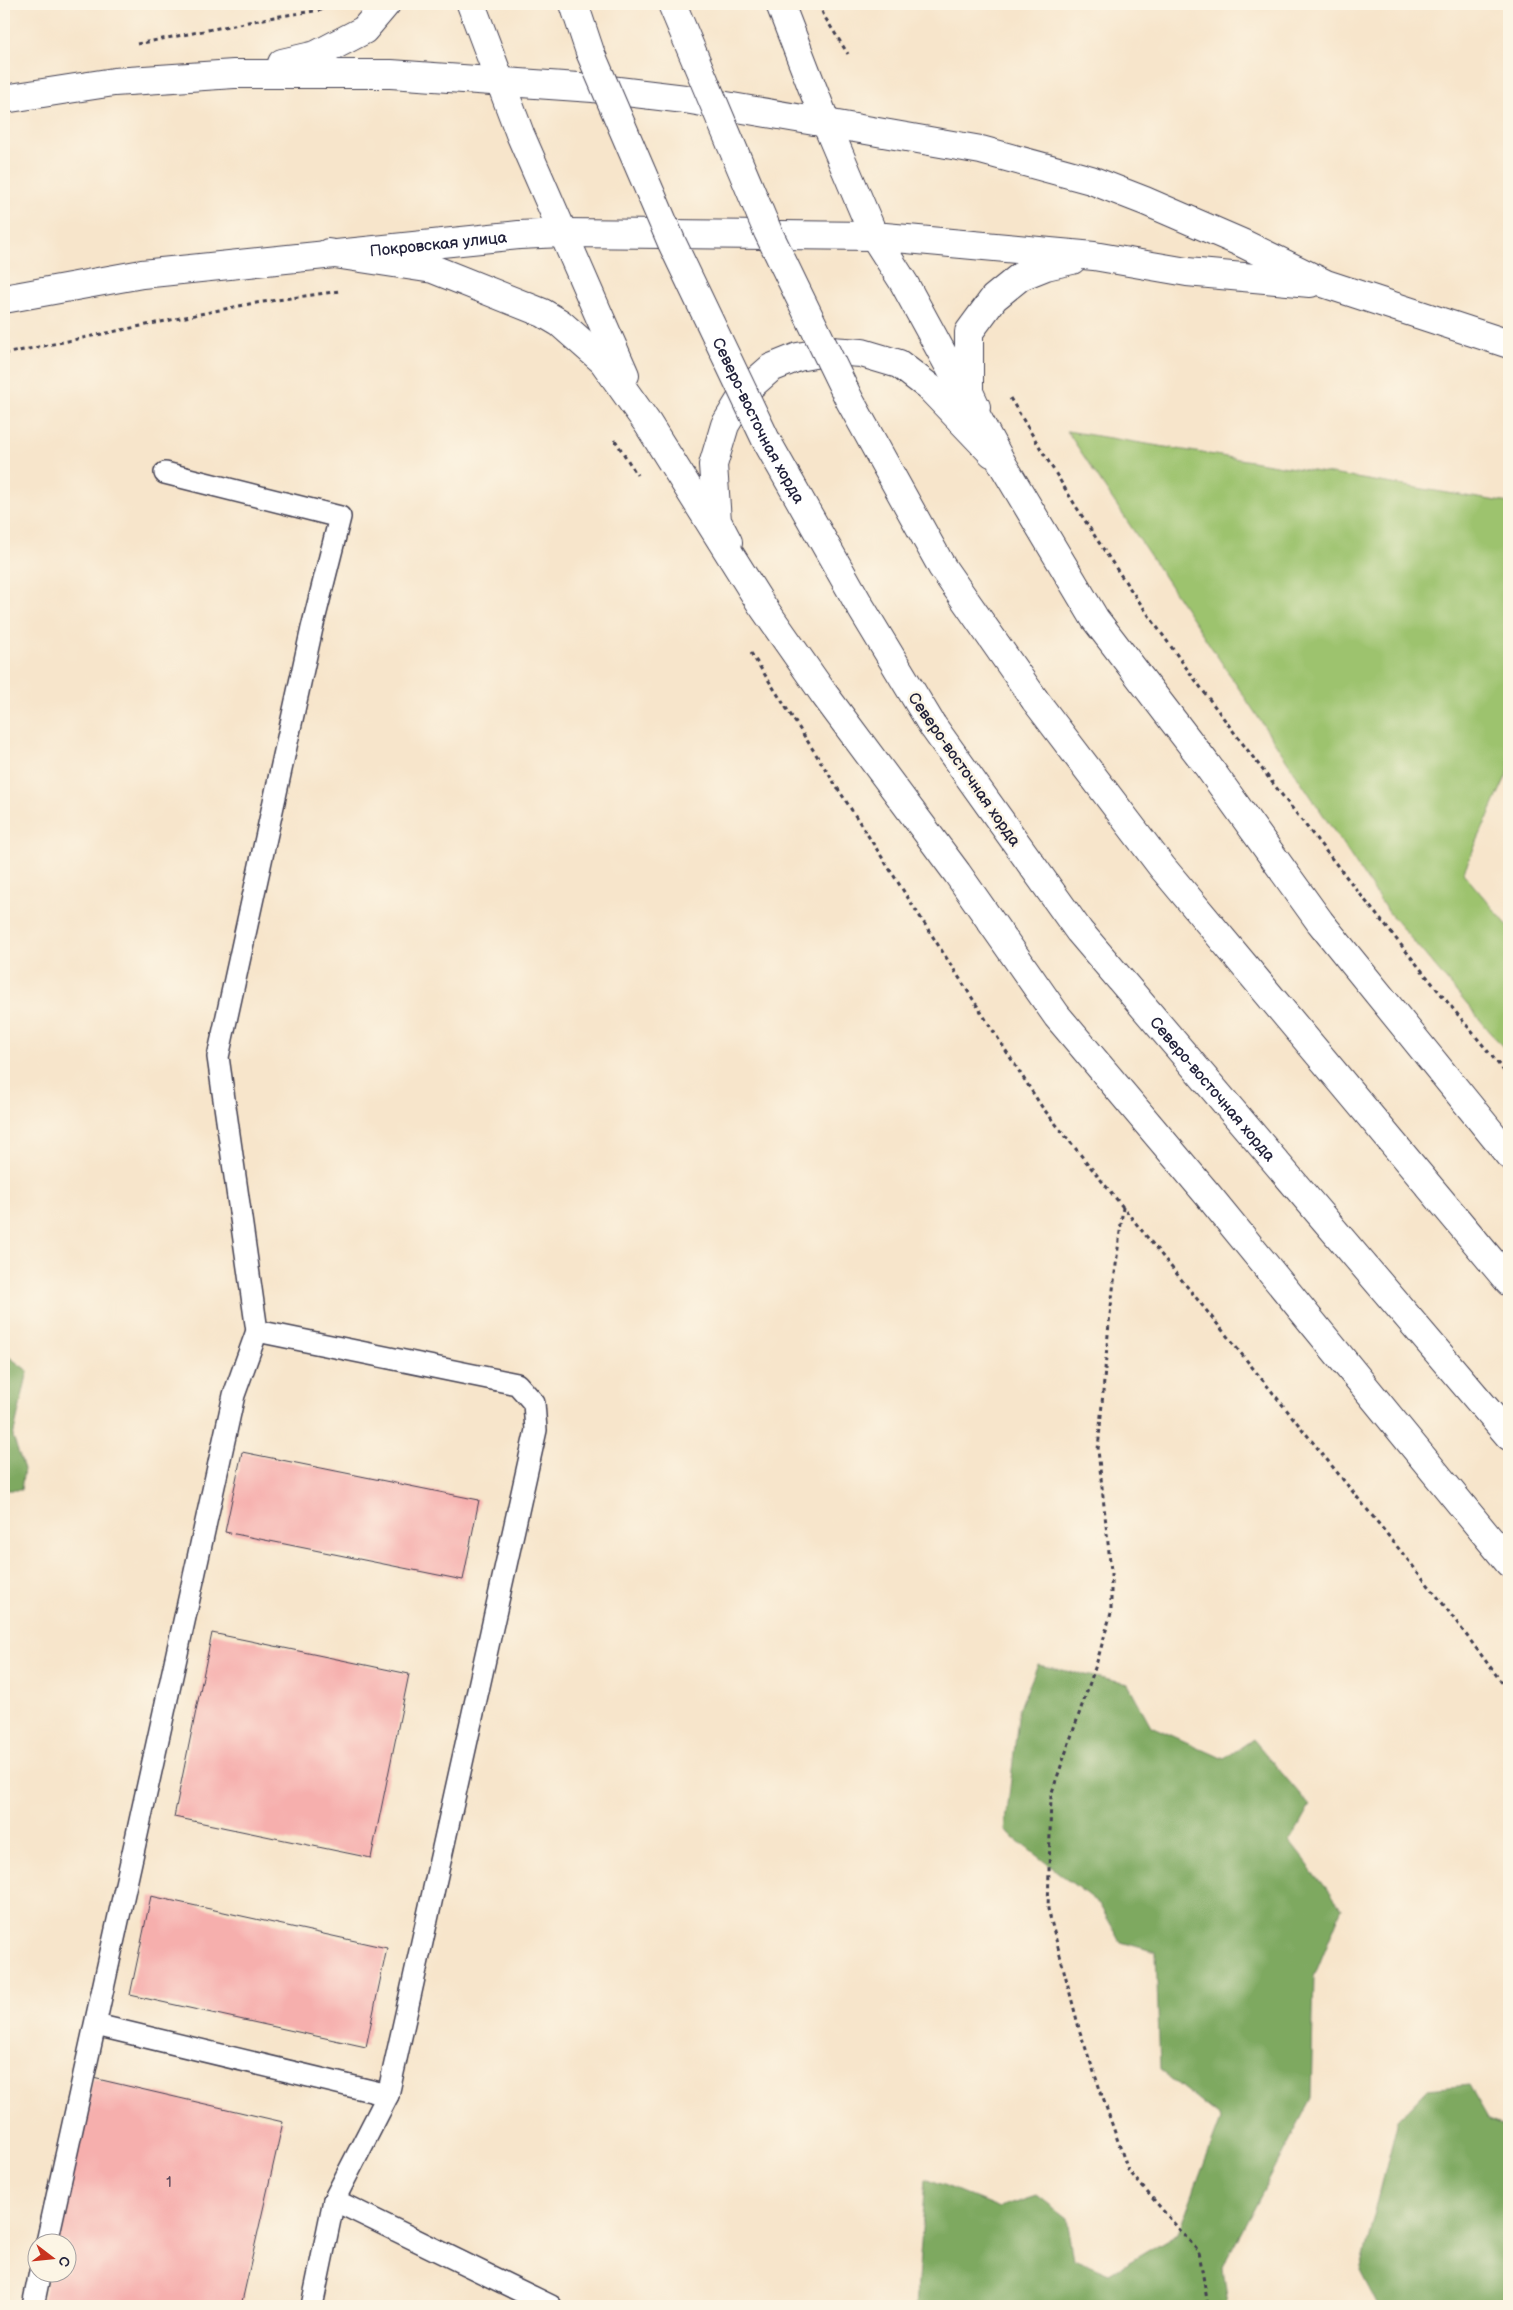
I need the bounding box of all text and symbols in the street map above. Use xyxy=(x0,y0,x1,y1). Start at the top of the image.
street label: Покровская улица xyxy=(369,228,508,261)
street label: Северо-восточная хорда xyxy=(708,335,808,508)
street label: Северо-восточная хорда xyxy=(903,689,1024,851)
street label: Северо-восточная хорда xyxy=(1145,1013,1279,1166)
house number: 1 xyxy=(166,2174,172,2191)
north arrow xyxy=(28,2232,78,2282)
text: С xyxy=(54,2254,74,2269)

